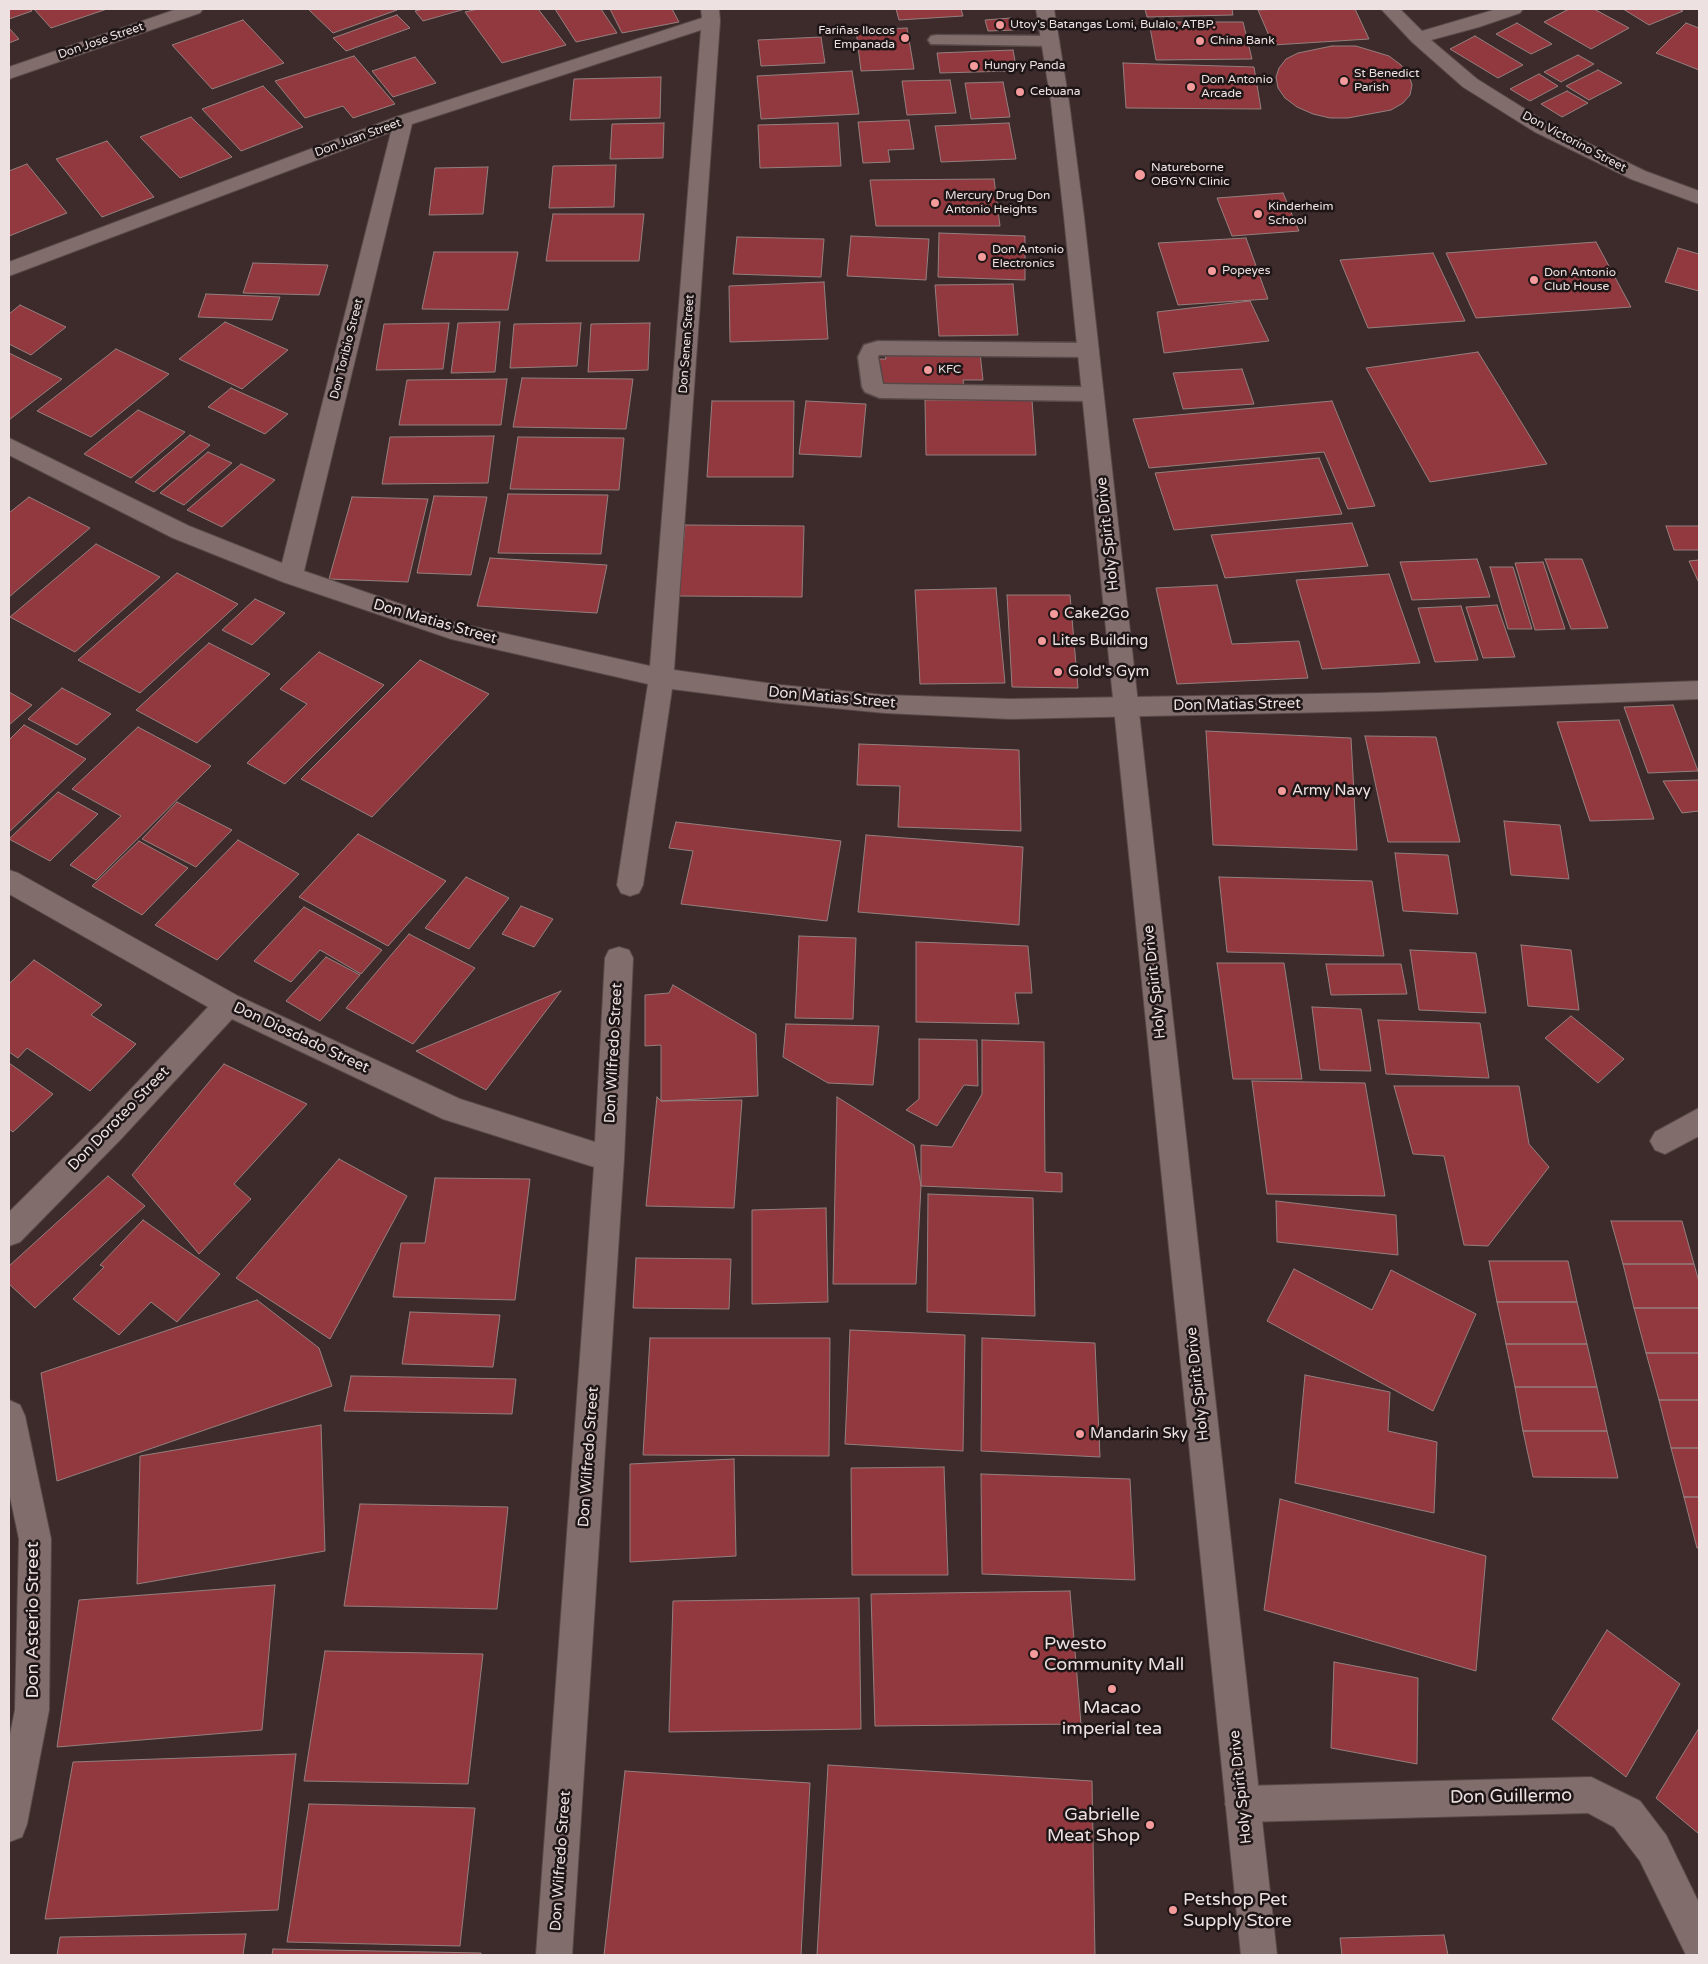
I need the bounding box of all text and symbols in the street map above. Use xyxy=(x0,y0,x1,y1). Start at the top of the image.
place label: Utoy's Batangas Lomi, Bulalo, ATBP. xyxy=(1010,18,1216,32)
marker: Utoy's Batangas Lomi, Bulalo, ATBP. xyxy=(994,19,1006,31)
street label: Don Jose Street xyxy=(56,20,146,62)
place label: Fariñas Ilocos Empanada xyxy=(818,24,895,52)
marker: Fariñas Ilocos Empanada xyxy=(899,32,911,44)
place label: China Bank xyxy=(1210,34,1275,48)
marker: China Bank xyxy=(1194,35,1206,47)
place label: Hungry Panda xyxy=(984,59,1065,73)
marker: Hungry Panda xyxy=(968,60,980,72)
place label: St Benedict Parish xyxy=(1354,67,1420,95)
place label: Don Antonio Arcade xyxy=(1201,73,1273,101)
marker: St Benedict Parish xyxy=(1338,75,1350,87)
marker: Don Antonio Arcade xyxy=(1185,81,1197,93)
place label: Cebuana xyxy=(1030,85,1081,99)
marker: Cebuana xyxy=(1014,86,1026,98)
street label: Don Victorino Street xyxy=(1520,109,1628,175)
street label: Don Juan Street xyxy=(313,116,403,160)
place label: Natureborne OBGYN Clinic xyxy=(1151,161,1230,189)
marker: Natureborne OBGYN Clinic xyxy=(1133,168,1147,182)
place label: Mercury Drug Don Antonio Heights xyxy=(945,189,1050,217)
marker: Mercury Drug Don Antonio Heights xyxy=(929,197,941,209)
place label: Kinderheim School xyxy=(1268,200,1333,228)
marker: Kinderheim School xyxy=(1252,208,1264,220)
place label: Don Antonio Electronics xyxy=(992,243,1064,271)
marker: Don Antonio Electronics xyxy=(976,251,988,263)
place label: Popeyes xyxy=(1222,264,1270,278)
marker: Popeyes xyxy=(1206,265,1218,277)
place label: Don Antonio Club House xyxy=(1544,266,1616,294)
marker: Don Antonio Club House xyxy=(1528,274,1540,286)
street label: Don Senen Street xyxy=(676,294,698,394)
street label: Don Toribio Street xyxy=(328,297,366,401)
place label: KFC xyxy=(938,363,961,377)
marker: KFC xyxy=(922,364,934,376)
street label: Holy Spirit Drive xyxy=(1093,476,1123,592)
street label: Don Matias Street xyxy=(371,596,499,648)
place label: Cake2Go xyxy=(1064,605,1129,623)
marker: Cake2Go xyxy=(1048,608,1060,620)
place label: Lites Building xyxy=(1052,632,1148,650)
marker: Lites Building xyxy=(1036,635,1048,647)
place label: Gold's Gym xyxy=(1068,663,1149,681)
marker: Gold's Gym xyxy=(1052,666,1064,678)
street label: Don Matias Street xyxy=(768,683,896,713)
street label: Don Matias Street xyxy=(1173,695,1301,715)
place label: Army Navy xyxy=(1292,782,1371,800)
marker: Army Navy xyxy=(1276,785,1288,797)
street label: Holy Spirit Drive xyxy=(1140,924,1170,1040)
street label: Don Wilfredo Street xyxy=(601,982,627,1124)
street label: Don Diosdado Street xyxy=(230,999,372,1077)
street label: Don Doroteo Street xyxy=(65,1063,173,1175)
street label: Holy Spirit Drive xyxy=(1183,1326,1213,1442)
street label: Don Wilfredo Street xyxy=(575,1386,603,1528)
place label: Mandarin Sky xyxy=(1090,1425,1188,1443)
marker: Mandarin Sky xyxy=(1074,1428,1086,1440)
street label: Don Asterio Street xyxy=(22,1541,44,1699)
place label: Pwesto Community Mall xyxy=(1044,1633,1184,1676)
marker: Pwesto Community Mall xyxy=(1028,1648,1040,1660)
marker: Macao imperial tea xyxy=(1106,1683,1118,1695)
place label: Macao imperial tea xyxy=(1062,1697,1162,1740)
street label: Holy Spirit Drive xyxy=(1226,1729,1256,1845)
street label: Don Guillermo xyxy=(1450,1785,1572,1809)
street label: Don Wilfredo Street xyxy=(547,1790,575,1932)
place label: Gabrielle Meat Shop xyxy=(1047,1804,1140,1846)
marker: Gabrielle Meat Shop xyxy=(1144,1819,1156,1831)
place label: Petshop Pet Supply Store xyxy=(1183,1889,1292,1932)
marker: Petshop Pet Supply Store xyxy=(1167,1904,1179,1916)

